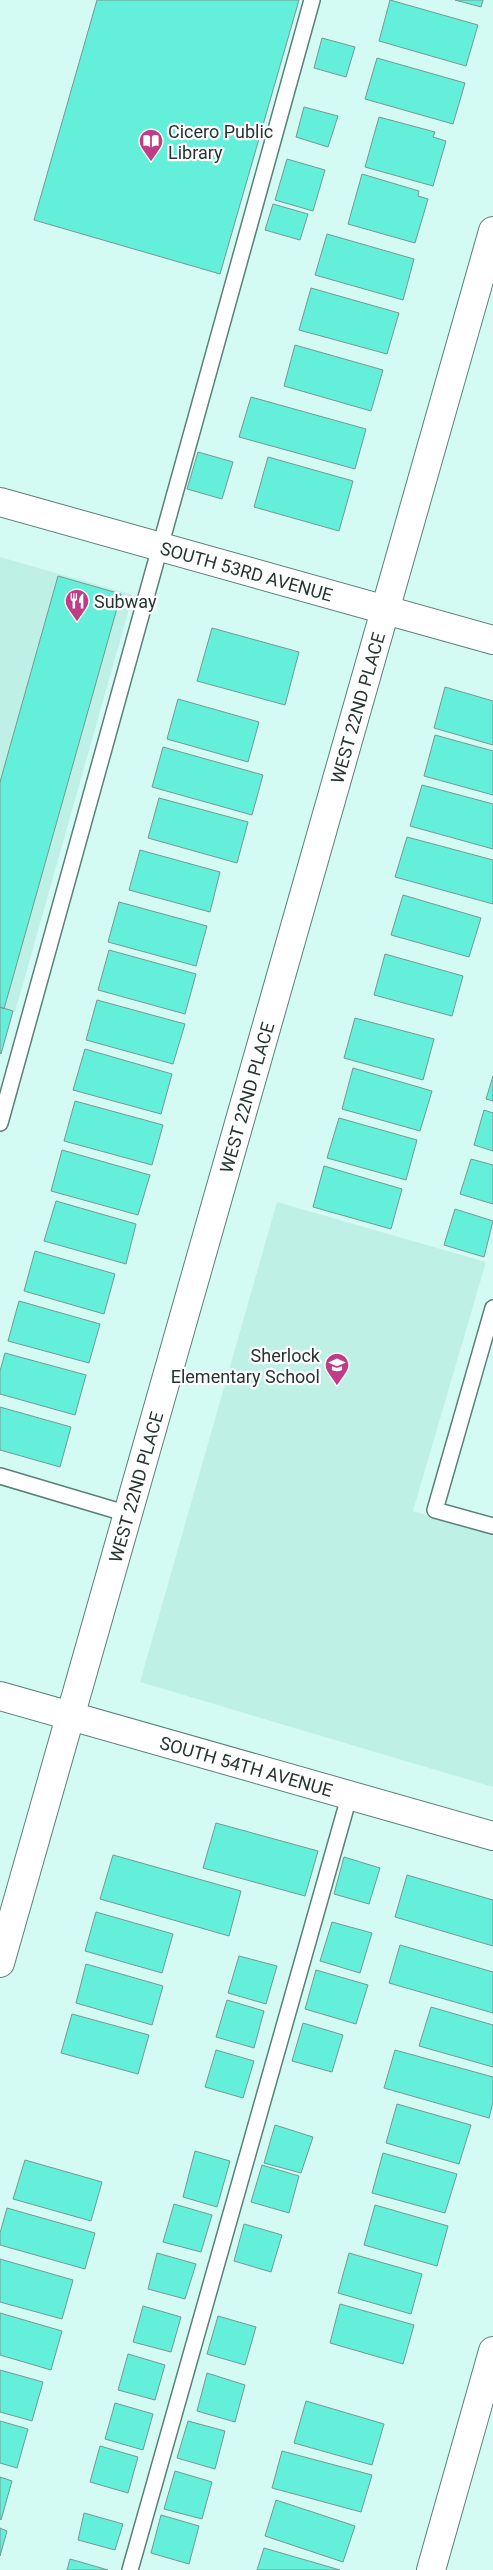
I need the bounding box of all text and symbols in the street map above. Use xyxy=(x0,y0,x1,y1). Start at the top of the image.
place label: Cicero Public Library xyxy=(168,121,273,163)
library icon: Cicero Public Library xyxy=(138,128,164,162)
street label: SOUTH 53RD AVENUE xyxy=(158,537,335,605)
restaurant icon: Subway xyxy=(64,588,90,622)
place label: Subway xyxy=(94,591,157,612)
street label: WEST 22ND PLACE xyxy=(326,630,389,786)
street label: WEST 22ND PLACE xyxy=(215,1019,278,1175)
place label: Sherlock Elementary School xyxy=(171,1345,321,1387)
school or university icon: Sherlock Elementary School xyxy=(324,1352,350,1386)
street label: WEST 22ND PLACE xyxy=(104,1409,167,1565)
street label: SOUTH 54TH AVENUE xyxy=(158,1731,335,1800)

